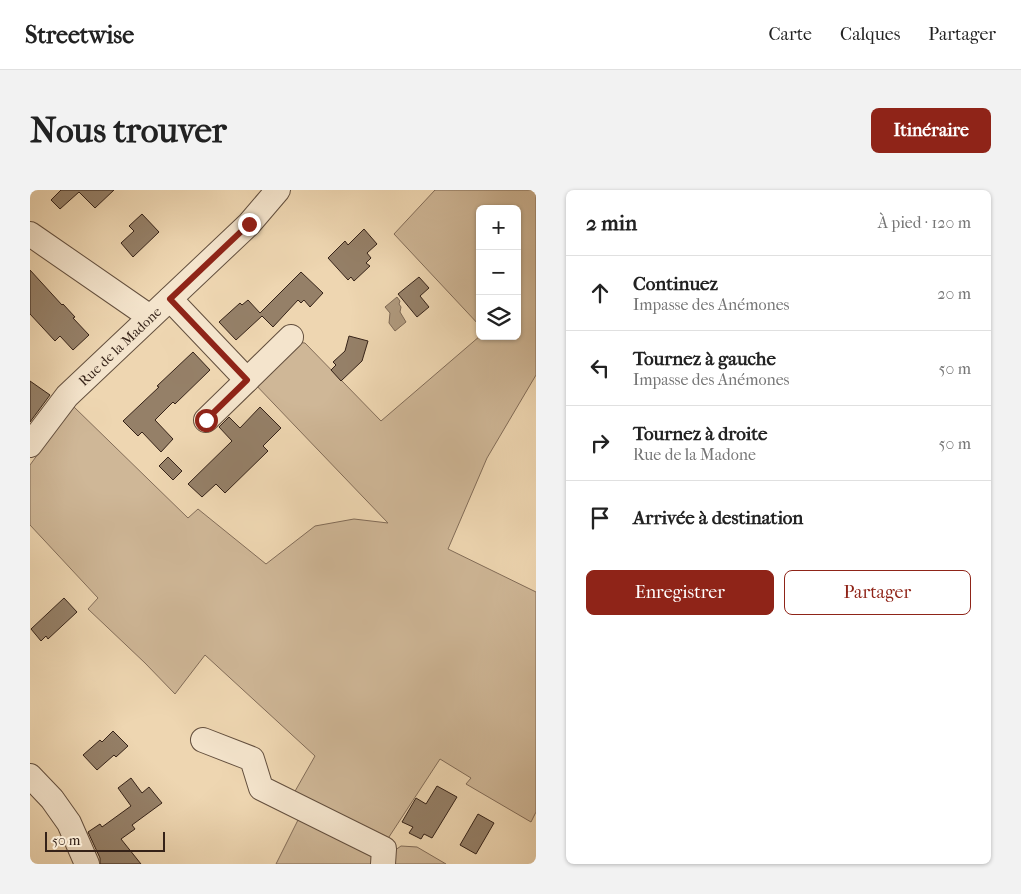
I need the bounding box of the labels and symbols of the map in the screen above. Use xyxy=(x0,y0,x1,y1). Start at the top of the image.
route end xyxy=(238,213,261,236)
street label: Rue de la Madone xyxy=(75,303,165,390)
route start xyxy=(195,409,218,432)
scale bar xyxy=(45,829,165,852)

